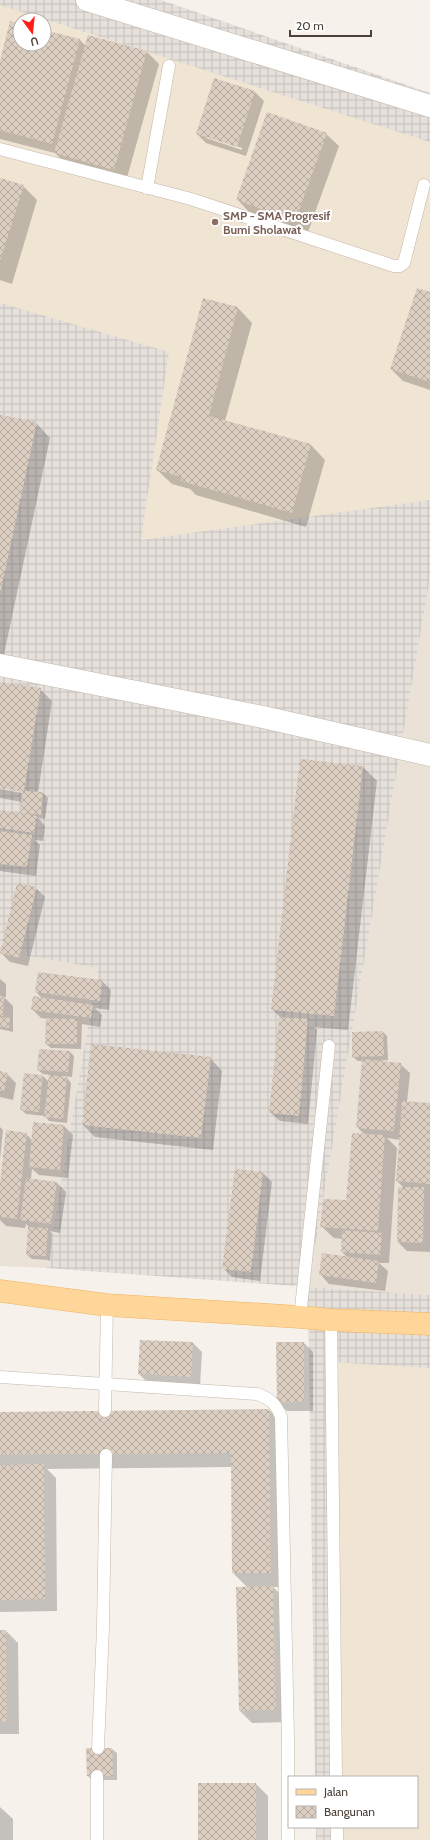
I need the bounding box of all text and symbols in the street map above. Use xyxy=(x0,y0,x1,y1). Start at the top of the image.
north arrow xyxy=(12,12,52,52)
scale bar xyxy=(290,12,371,38)
text: 20 m xyxy=(296,18,324,33)
text: U xyxy=(29,34,40,49)
place label: SMP - SMA Progresif Bumi Sholawat xyxy=(223,208,330,237)
marker: SMP - SMA Progresif Bumi Sholawat xyxy=(210,217,220,227)
legend xyxy=(288,1776,418,1828)
text: Jalan xyxy=(323,1784,348,1799)
text: Bangunan xyxy=(324,1804,375,1819)

